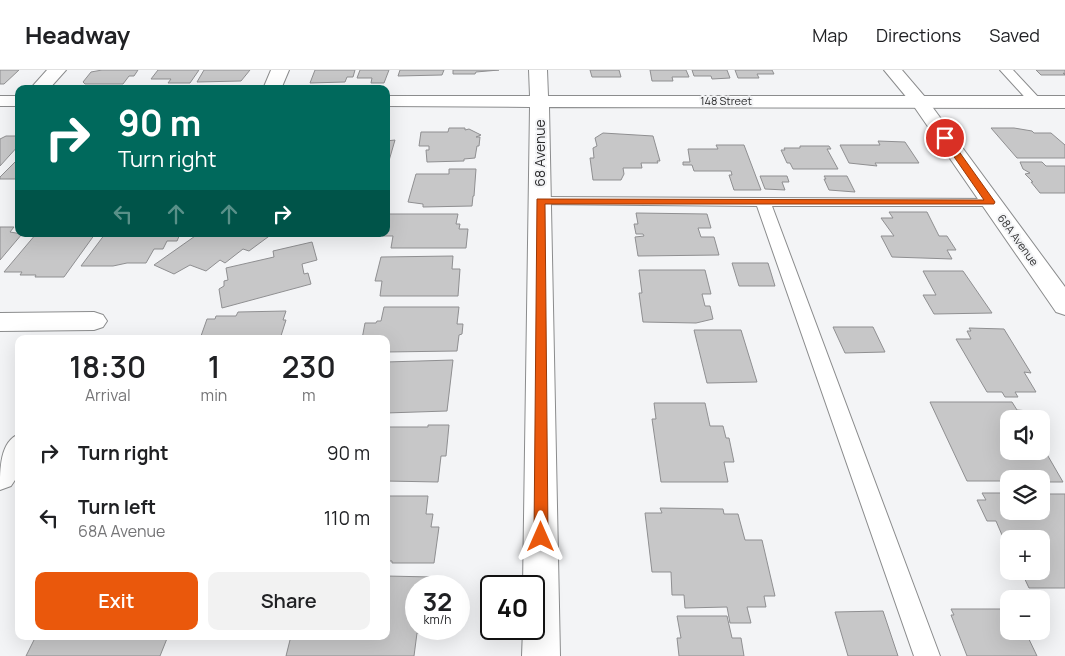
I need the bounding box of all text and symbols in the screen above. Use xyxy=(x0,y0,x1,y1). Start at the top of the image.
text: Headway xyxy=(25,18,130,51)
text: Map xyxy=(812,23,848,47)
text: Directions xyxy=(876,23,961,47)
text: Saved xyxy=(989,23,1040,47)
street label: 148 Street xyxy=(700,93,752,108)
text: 90 m xyxy=(118,99,201,147)
icon: right xyxy=(35,105,100,170)
pin xyxy=(924,117,966,159)
street label: 68 Avenue xyxy=(530,119,549,187)
icon: arrive xyxy=(931,124,959,152)
text: Turn right xyxy=(118,144,216,174)
icon: left xyxy=(109,200,137,228)
icon: ahead xyxy=(162,200,190,228)
icon: ahead xyxy=(215,200,243,228)
icon: right xyxy=(268,200,296,228)
street label: 68A Avenue xyxy=(995,211,1042,269)
text: 18:30 xyxy=(69,346,146,387)
text: 1 xyxy=(208,346,220,387)
text: 230 xyxy=(282,346,336,387)
text: Arrival xyxy=(85,384,131,406)
text: min xyxy=(201,384,227,406)
text: m xyxy=(302,384,315,406)
map controls xyxy=(1000,410,1050,640)
button: sound xyxy=(1000,410,1050,460)
icon: right xyxy=(35,439,63,467)
text: Turn right xyxy=(78,440,168,466)
text: 90 m xyxy=(327,440,370,466)
button: layers xyxy=(1000,470,1050,520)
text: Turn left xyxy=(78,494,156,520)
icon: left xyxy=(35,504,63,532)
text: 110 m xyxy=(324,505,370,531)
position arrow xyxy=(514,510,566,562)
text: 68A Avenue xyxy=(78,520,165,542)
button: + xyxy=(1000,530,1050,580)
button: Exit xyxy=(35,572,198,630)
button: Share xyxy=(208,572,370,630)
speed limit sign: 40 xyxy=(480,575,545,640)
text: 32 xyxy=(423,584,452,619)
button: − xyxy=(1000,590,1050,640)
text: km/h xyxy=(424,611,451,628)

